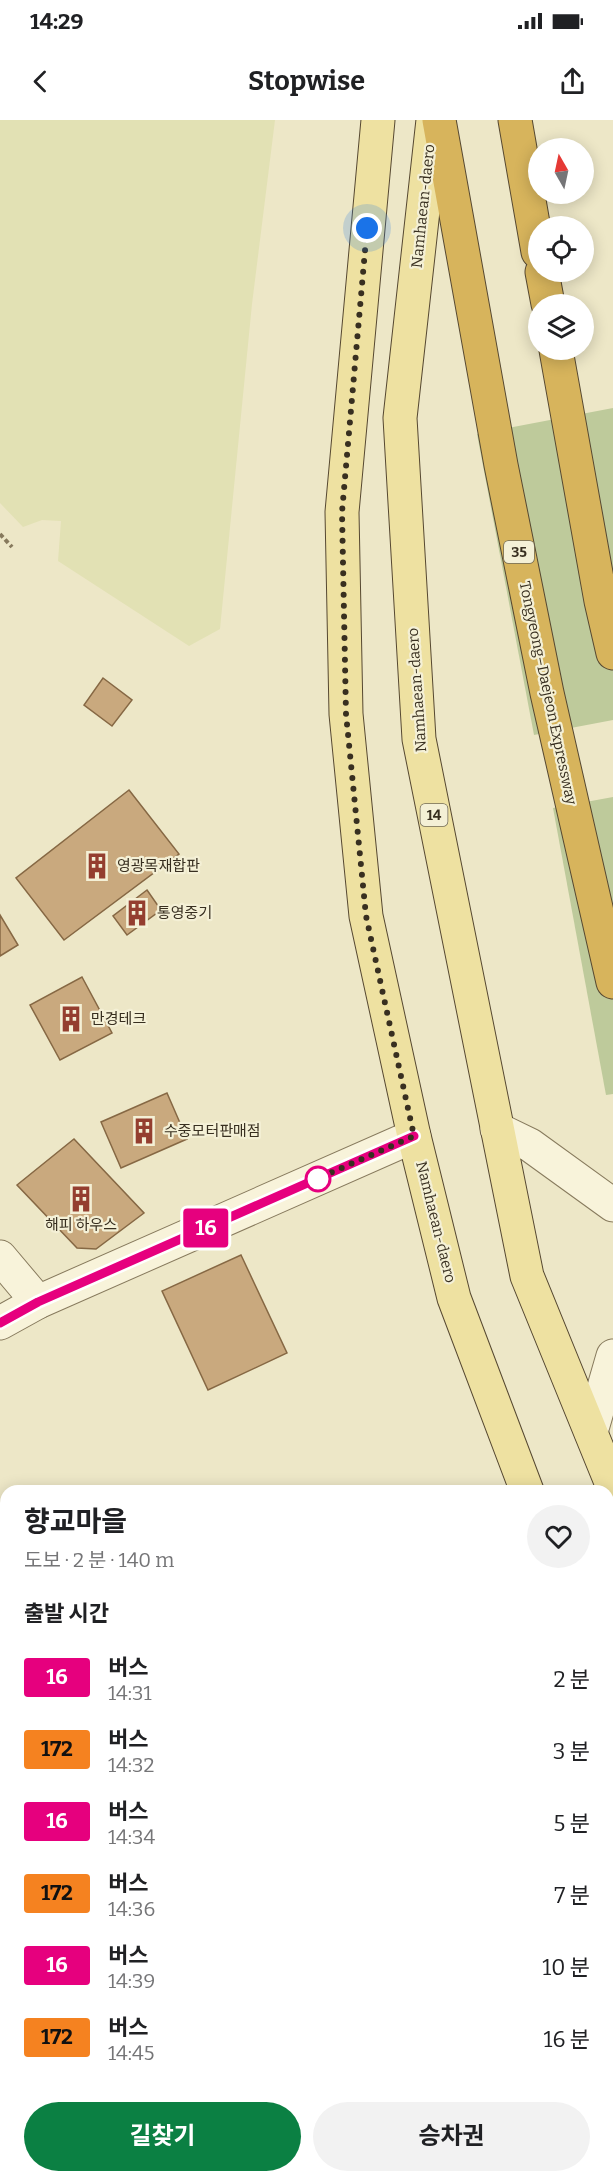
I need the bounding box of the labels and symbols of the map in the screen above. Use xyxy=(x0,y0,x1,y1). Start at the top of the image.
north arrow xyxy=(528,138,594,204)
street label: Namhaean-daero xyxy=(408,143,438,269)
your location xyxy=(352,213,382,243)
road number: 35 xyxy=(504,541,534,563)
street label: Tongyeong–Daejeon Expressway xyxy=(516,580,581,806)
street label: Namhaean-daero xyxy=(404,627,430,753)
road number: 14 xyxy=(420,804,448,826)
building icon: 영광목재합판 xyxy=(82,851,112,881)
place label: 영광목재합판 xyxy=(117,857,200,875)
building icon: 통영중기 xyxy=(122,898,152,928)
place label: 통영중기 xyxy=(157,904,212,922)
building icon: 만경테크 xyxy=(56,1004,86,1034)
place label: 만경테크 xyxy=(91,1010,146,1028)
building icon: 수중모터판매점 xyxy=(129,1116,159,1146)
place label: 수중모터판매점 xyxy=(164,1122,261,1140)
street label: Namhaean-daero xyxy=(412,1159,460,1285)
unlabelled marker xyxy=(305,1166,331,1192)
building icon: 해피 하우스 xyxy=(66,1184,96,1214)
line badge: 16 xyxy=(179,1208,233,1248)
place label: 해피 하우스 xyxy=(45,1216,117,1234)

